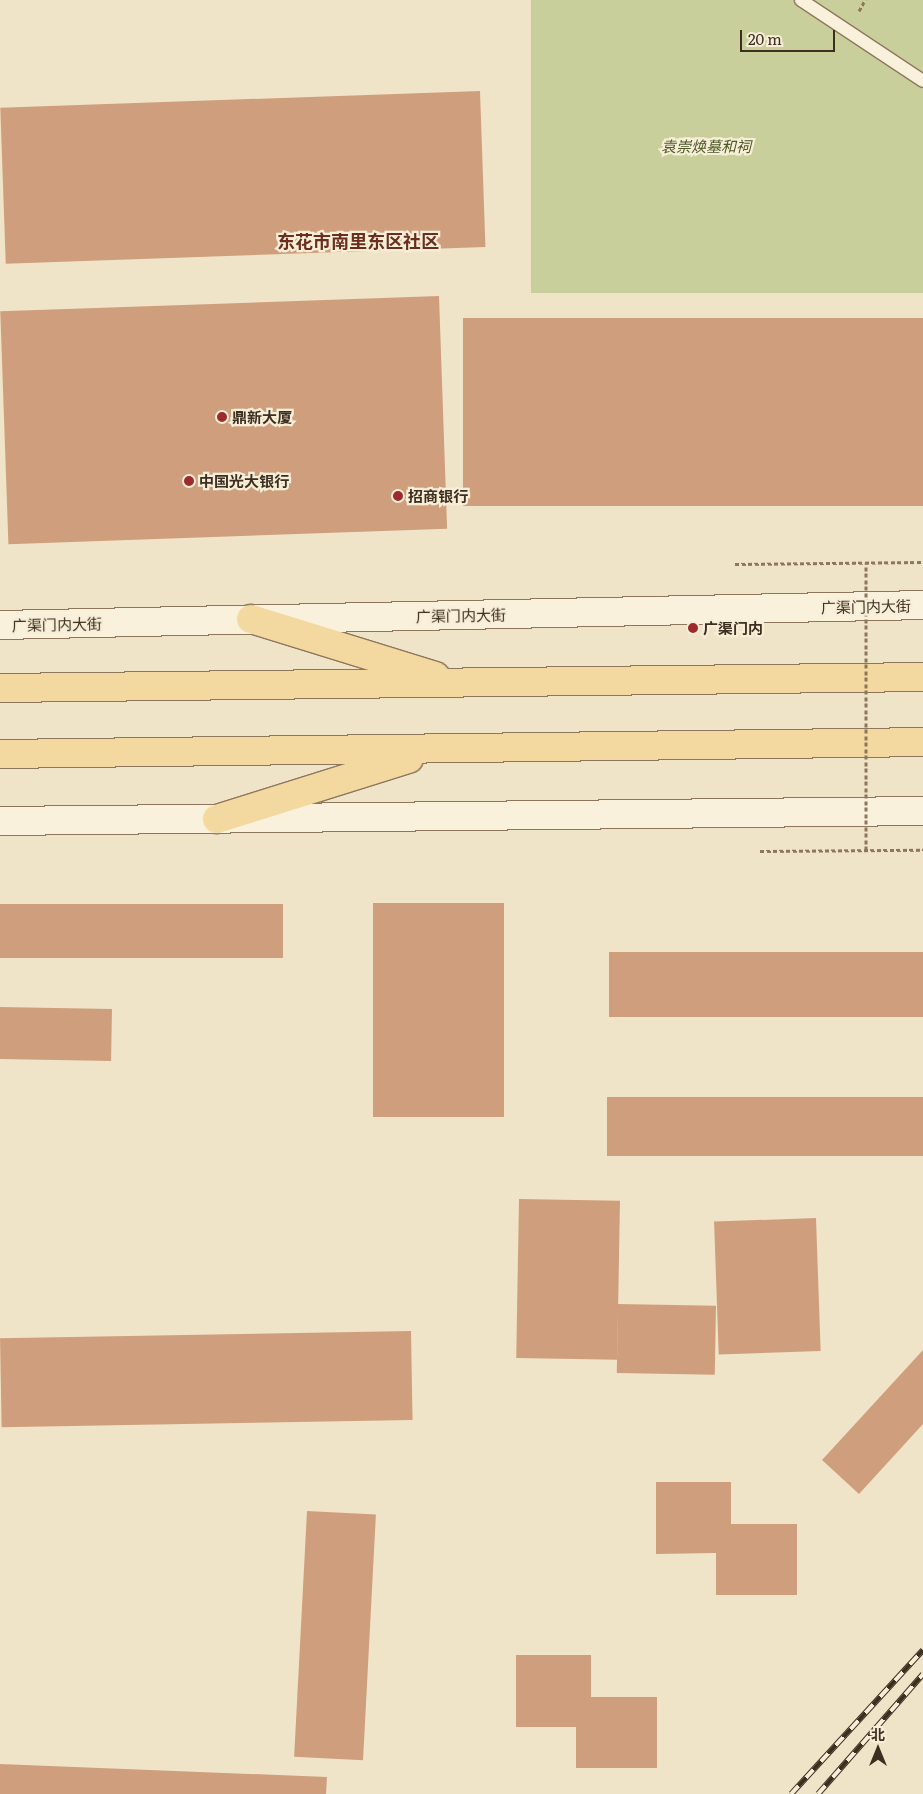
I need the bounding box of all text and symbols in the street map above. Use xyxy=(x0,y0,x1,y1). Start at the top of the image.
scale bar xyxy=(743,20,838,52)
text: 20 m xyxy=(748,27,782,50)
park label: 袁崇焕墓和祠 xyxy=(661,137,751,155)
district label: 东花市南里东区社区 xyxy=(277,230,439,252)
place label: 鼎新大厦 xyxy=(232,408,292,426)
marker: 鼎新大厦 xyxy=(216,411,228,423)
place label: 中国光大银行 xyxy=(199,472,289,490)
marker: 中国光大银行 xyxy=(183,475,195,487)
place label: 招商银行 xyxy=(408,487,468,505)
marker: 招商银行 xyxy=(392,490,404,502)
street label: 广渠门内大街 xyxy=(821,596,911,616)
street label: 广渠门内大街 xyxy=(416,605,506,625)
street label: 广渠门内大街 xyxy=(12,614,102,634)
place label: 广渠门内 xyxy=(703,619,763,637)
marker: 广渠门内 xyxy=(687,622,699,634)
north arrow xyxy=(853,1724,903,1774)
text: 北 xyxy=(871,1724,885,1744)

